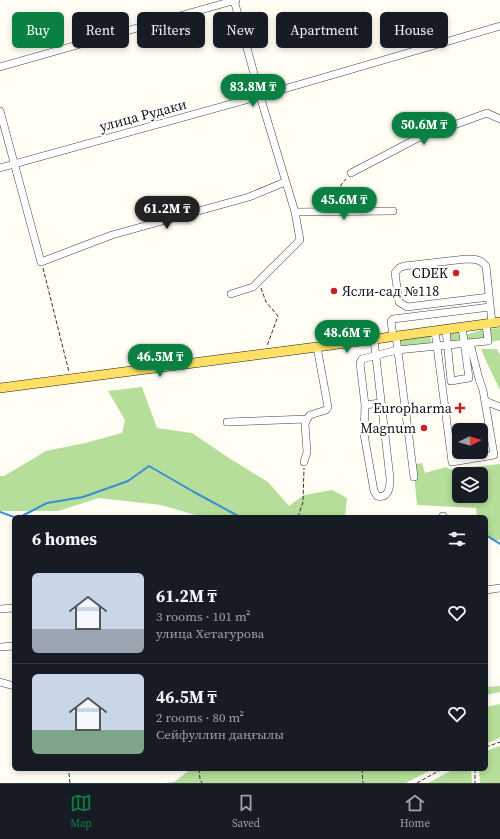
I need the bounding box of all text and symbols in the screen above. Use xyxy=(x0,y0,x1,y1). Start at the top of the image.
chip: Buy xyxy=(12,12,64,48)
chip: Rent xyxy=(72,12,129,48)
chip: Filters xyxy=(137,12,205,48)
chip: New xyxy=(213,12,268,48)
chip: Apartment xyxy=(276,12,372,48)
chip: House xyxy=(380,12,448,48)
pin: 83.8M ₸ xyxy=(216,74,290,108)
text: 83.8M ₸ xyxy=(230,78,276,95)
street label: улица Рудаки xyxy=(97,94,189,136)
pin: 50.6M ₸ xyxy=(387,112,461,146)
text: 50.6M ₸ xyxy=(401,116,447,133)
pin: 45.6M ₸ xyxy=(307,187,381,221)
text: 45.6M ₸ xyxy=(321,191,367,208)
pin: 61.2M ₸ xyxy=(130,196,204,230)
text: 61.2M ₸ xyxy=(144,200,190,217)
place label: CDEK xyxy=(412,263,449,283)
marker: CDEK xyxy=(451,268,461,278)
place label: Ясли-сад №118 xyxy=(342,281,439,301)
marker: Ясли-сад №118 xyxy=(329,286,339,296)
pin: 48.6M ₸ xyxy=(310,320,384,354)
text: 48.6M ₸ xyxy=(324,324,370,341)
pin: 46.5M ₸ xyxy=(123,344,197,378)
text: 46.5M ₸ xyxy=(137,348,183,365)
place label: Europharma xyxy=(373,398,453,418)
marker: Europharma xyxy=(455,403,465,413)
place label: Magnum xyxy=(360,418,416,438)
marker: Magnum xyxy=(419,423,429,433)
north arrow xyxy=(452,423,488,459)
map controls xyxy=(452,423,488,503)
button: layers xyxy=(452,467,488,503)
text: 6 homes xyxy=(32,527,97,551)
icon: filters xyxy=(446,528,468,550)
text: 61.2M ₸ xyxy=(156,584,217,608)
icon: home xyxy=(64,589,112,637)
icon: heart xyxy=(446,602,468,624)
text: 3 rooms · 101 m² xyxy=(156,608,251,625)
text: улица Хетагурова xyxy=(156,625,264,642)
text: 46.5M ₸ xyxy=(156,685,217,709)
icon: home xyxy=(64,690,112,738)
icon: heart xyxy=(446,703,468,725)
text: 2 rooms · 80 m² xyxy=(156,709,244,726)
text: Сейфуллин даңғылы xyxy=(156,726,284,743)
tab: Map xyxy=(70,792,92,831)
tab: Saved xyxy=(232,792,260,831)
tab: Home xyxy=(400,792,430,831)

